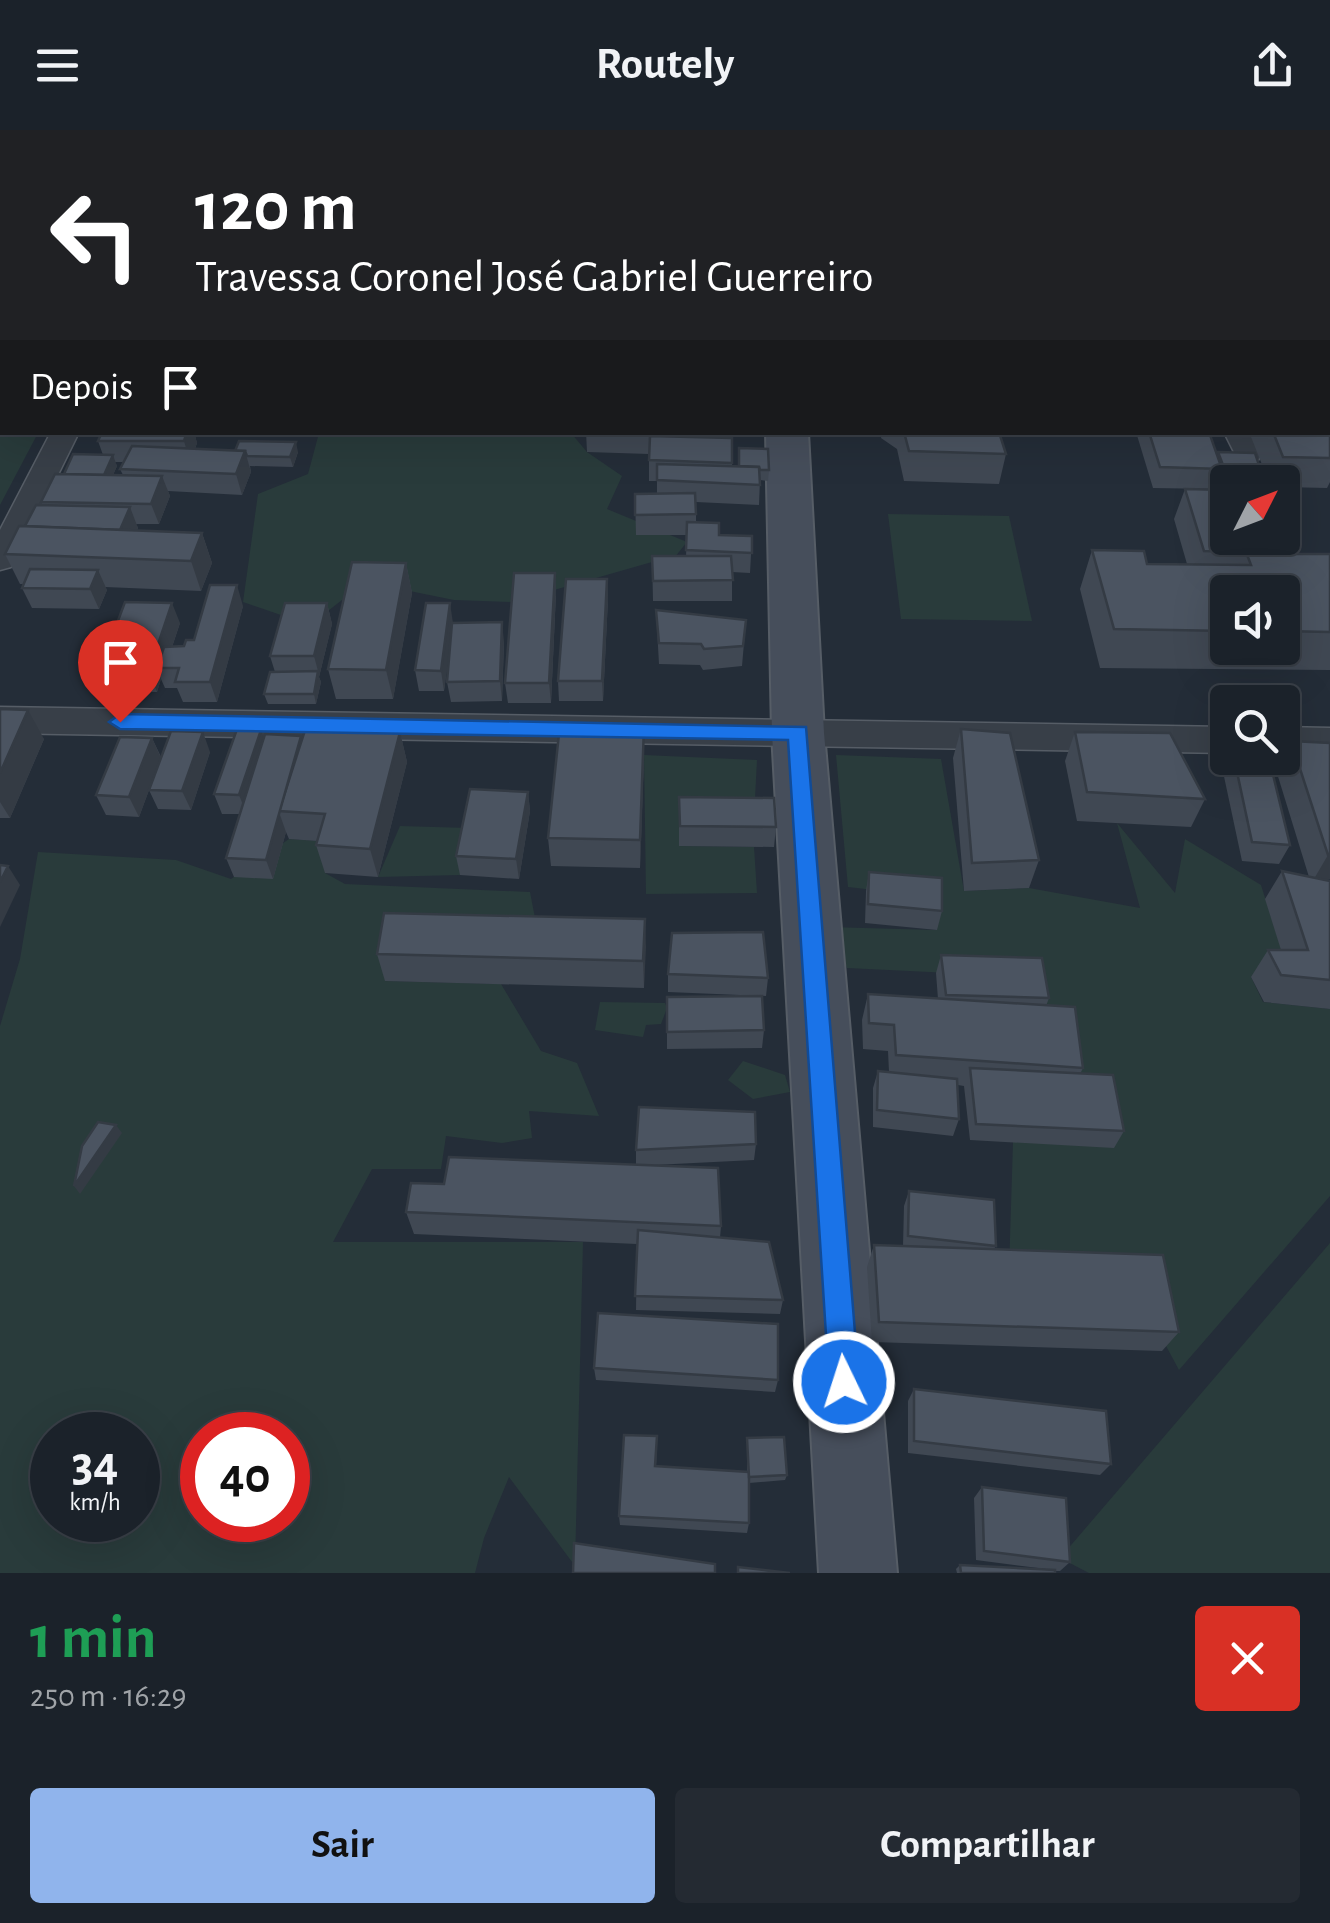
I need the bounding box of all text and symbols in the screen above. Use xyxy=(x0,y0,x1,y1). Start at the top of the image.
icon: menu xyxy=(30,38,85,93)
icon: share xyxy=(1245,38,1300,93)
text: Routely xyxy=(596,42,734,87)
icon: left xyxy=(30,170,160,300)
text: 120 m xyxy=(195,173,357,243)
text: Travessa Coronel José Gabriel Guerreiro xyxy=(195,255,874,300)
icon: arrive xyxy=(153,360,208,415)
text: Depois xyxy=(30,369,133,407)
north arrow xyxy=(1210,465,1300,555)
map controls xyxy=(1210,465,1300,775)
button: sound xyxy=(1210,575,1300,665)
pin xyxy=(78,620,163,723)
icon: arrive xyxy=(93,635,148,690)
button: search xyxy=(1210,685,1300,775)
position arrow xyxy=(792,1330,896,1434)
speed limit sign: 40 xyxy=(180,1412,310,1542)
text: 34 xyxy=(72,1440,118,1490)
text: km/h xyxy=(69,1490,121,1515)
button: close xyxy=(1195,1606,1300,1711)
text: 1 min xyxy=(30,1609,156,1669)
text: 250 m · 16:29 xyxy=(30,1680,187,1712)
button: Sair xyxy=(30,1788,655,1903)
button: Compartilhar xyxy=(675,1788,1300,1903)

